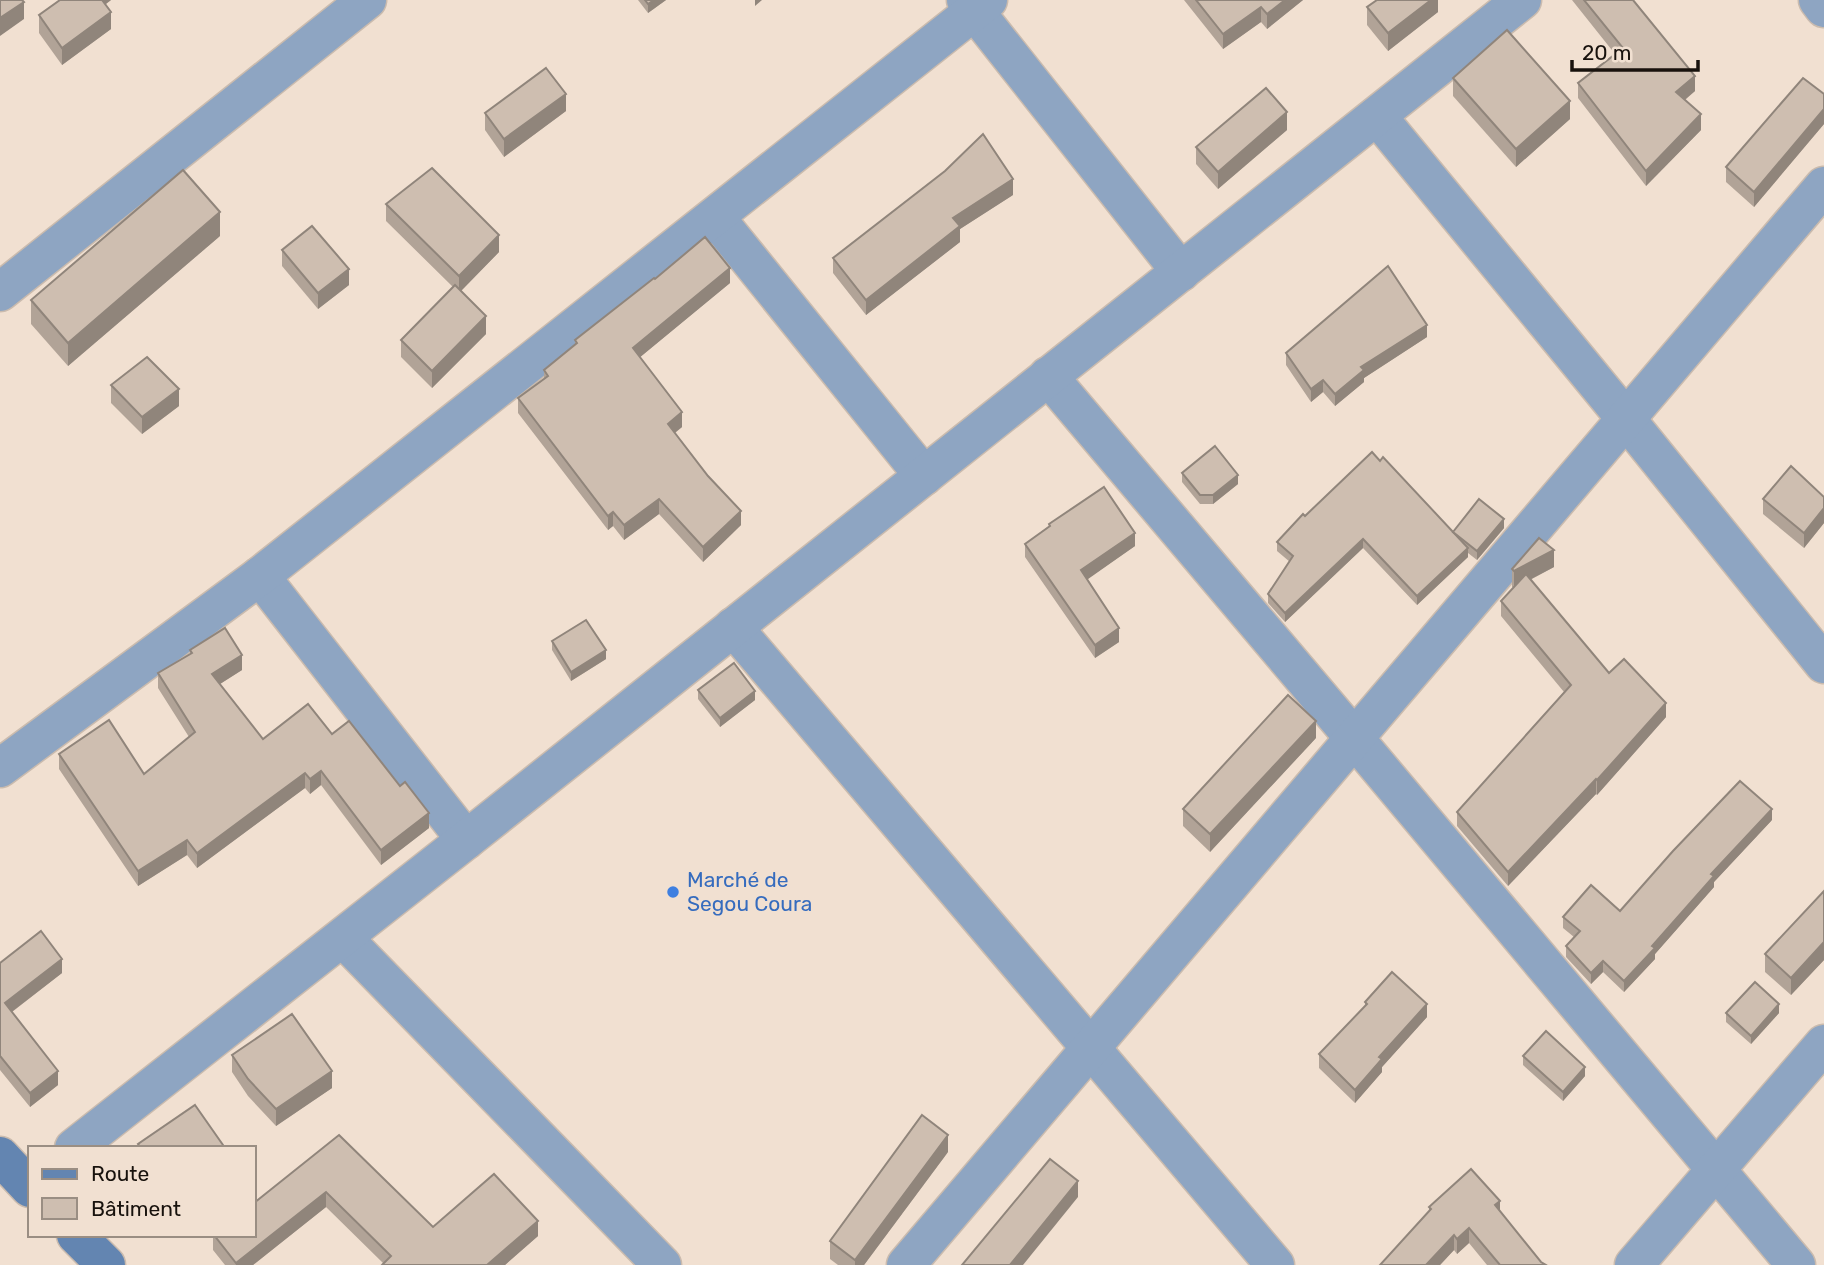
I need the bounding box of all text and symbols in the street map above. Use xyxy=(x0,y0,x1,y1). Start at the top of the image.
scale bar xyxy=(1572,28,1698,72)
text: 20 m xyxy=(1582,40,1631,65)
place label: Marché de Segou Coura xyxy=(687,867,812,916)
marker: Marché de Segou Coura xyxy=(665,884,681,900)
legend xyxy=(28,1146,256,1237)
text: Route xyxy=(91,1161,149,1186)
text: Bâtiment xyxy=(91,1196,181,1221)

